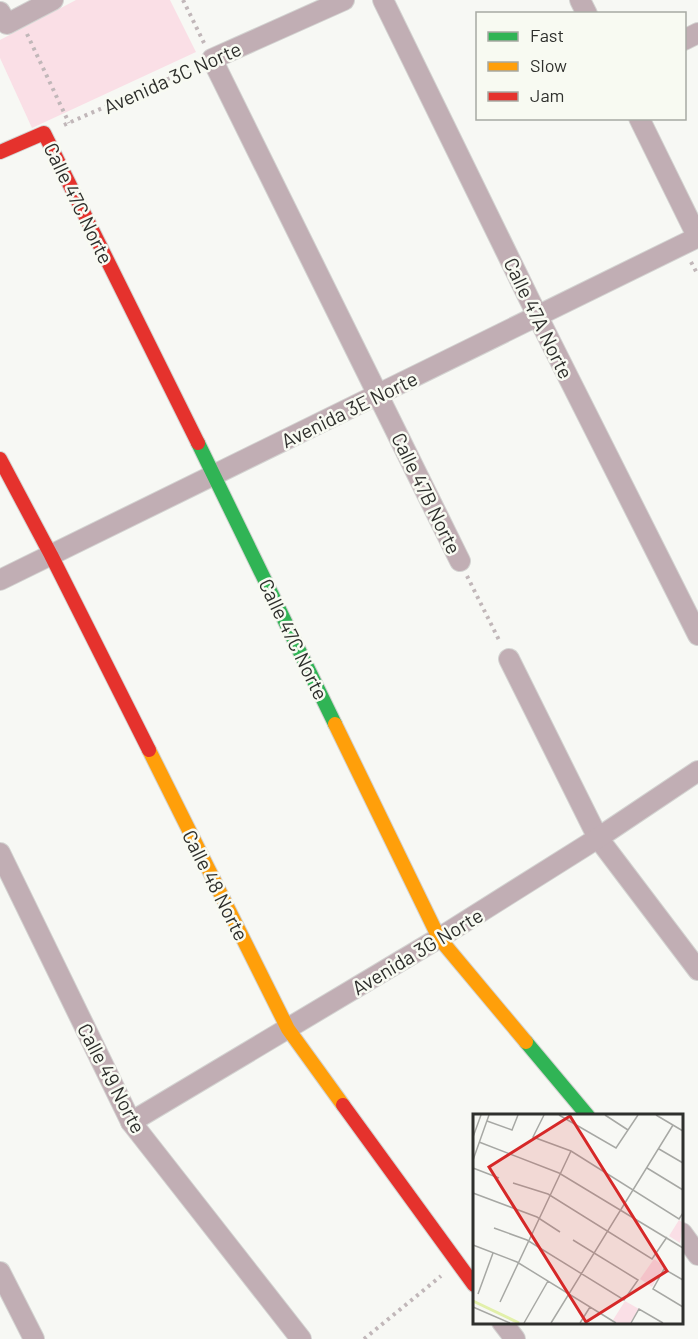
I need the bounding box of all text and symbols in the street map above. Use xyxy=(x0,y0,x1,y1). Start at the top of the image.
legend xyxy=(476,12,686,120)
text: Fast xyxy=(530,24,564,46)
street label: Avenida 3C Norte xyxy=(99,36,245,118)
text: Slow xyxy=(530,54,567,76)
text: Jam xyxy=(530,84,564,106)
street label: Calle 47C Norte xyxy=(39,139,119,267)
street label: Calle 47A Norte xyxy=(499,254,579,382)
street label: Avenida 3E Norte xyxy=(277,366,421,452)
street label: Calle 47B Norte xyxy=(387,428,467,558)
street label: Calle 47C Norte xyxy=(254,575,334,703)
street label: Calle 48 Norte xyxy=(178,826,254,944)
street label: Avenida 3G Norte xyxy=(347,902,487,1000)
street label: Calle 49 Norte xyxy=(73,1019,151,1137)
inset map xyxy=(473,1114,683,1324)

